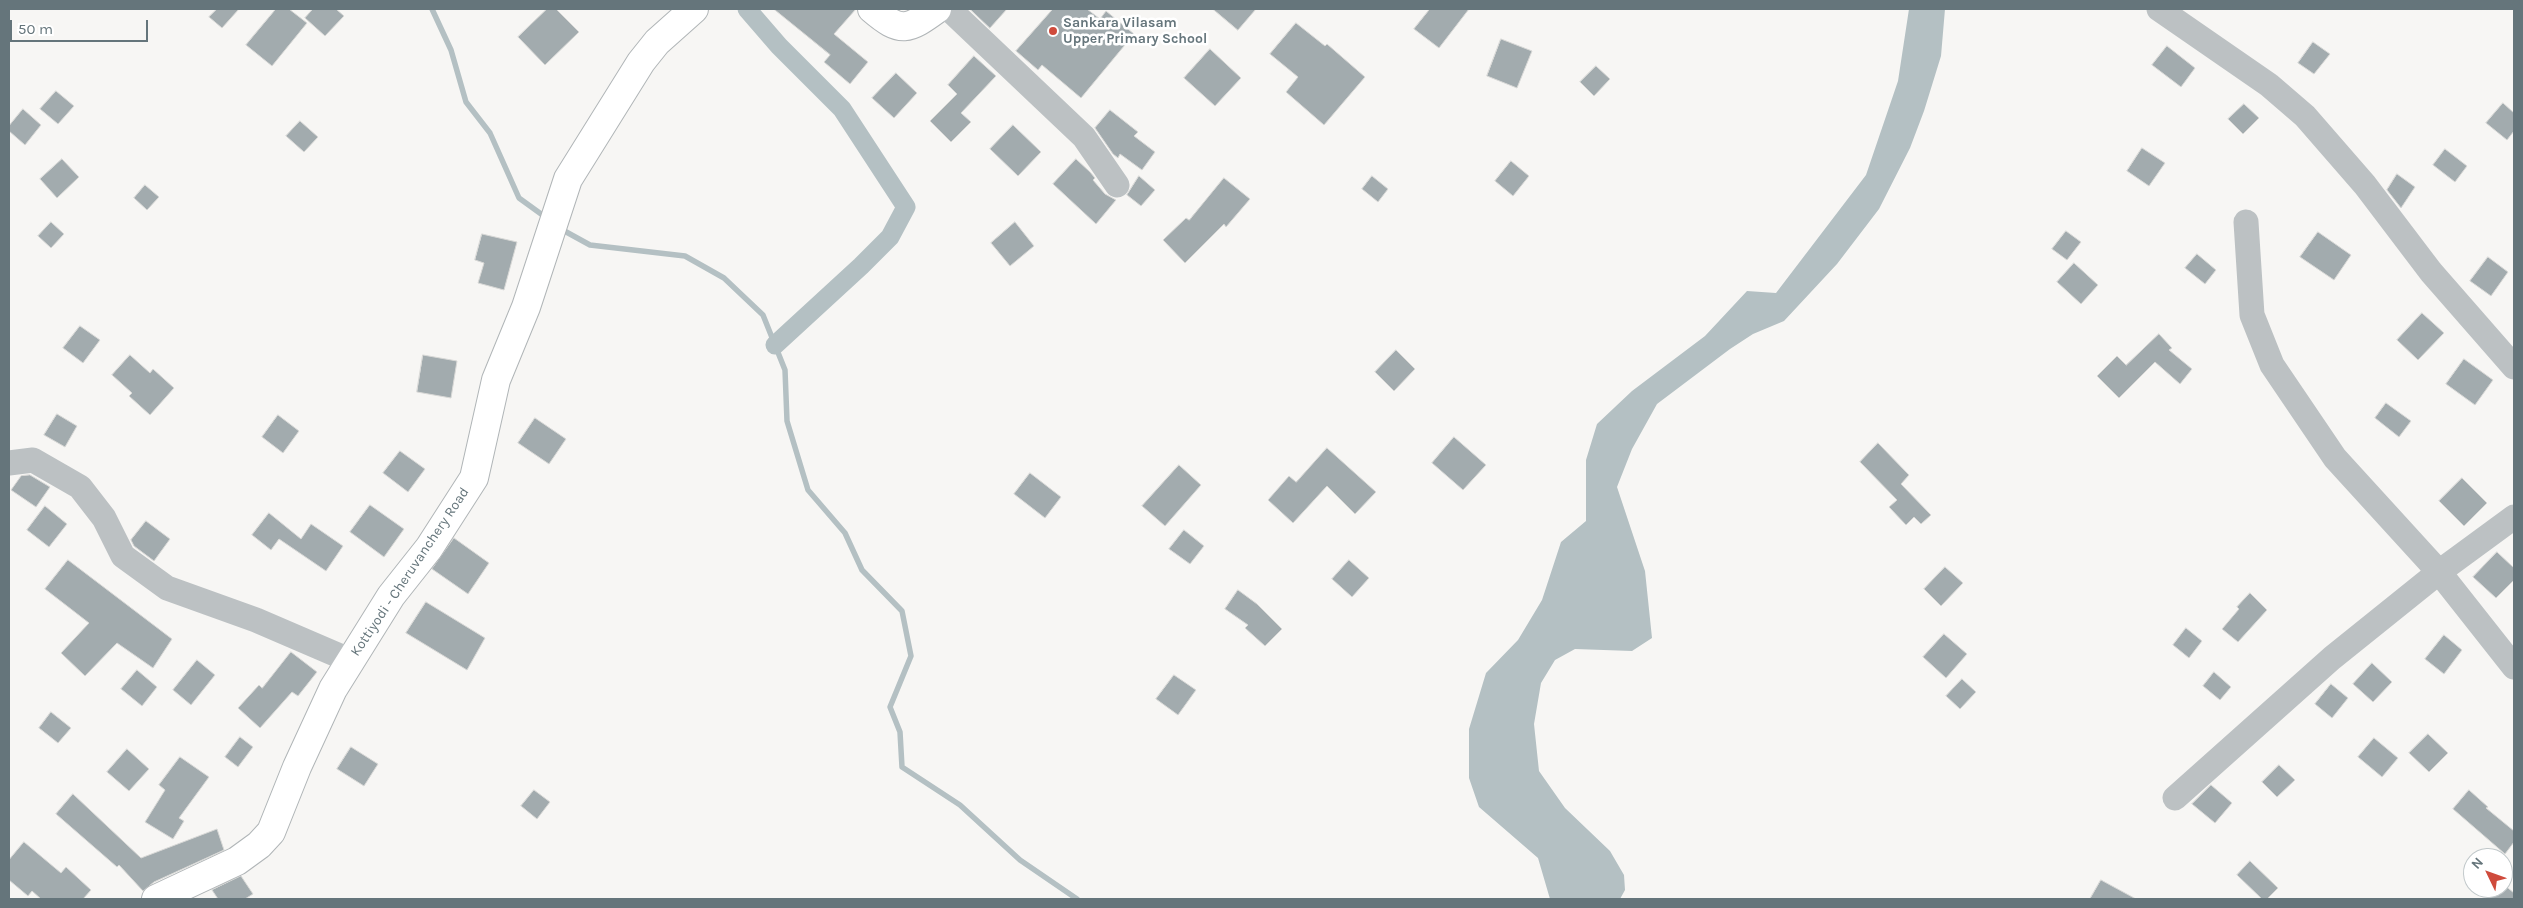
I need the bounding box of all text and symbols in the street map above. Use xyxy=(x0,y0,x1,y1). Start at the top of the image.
scale bar xyxy=(12,10,150,42)
place label: Sankara Vilasam Upper Primary School xyxy=(1063,15,1207,48)
text: 50 m xyxy=(18,20,53,38)
marker: Sankara Vilasam Upper Primary School xyxy=(1047,25,1059,37)
street label: Kottiyodi - Cheruvanchery Road xyxy=(347,484,473,660)
north arrow xyxy=(2463,848,2513,898)
text: N xyxy=(2468,854,2487,873)

